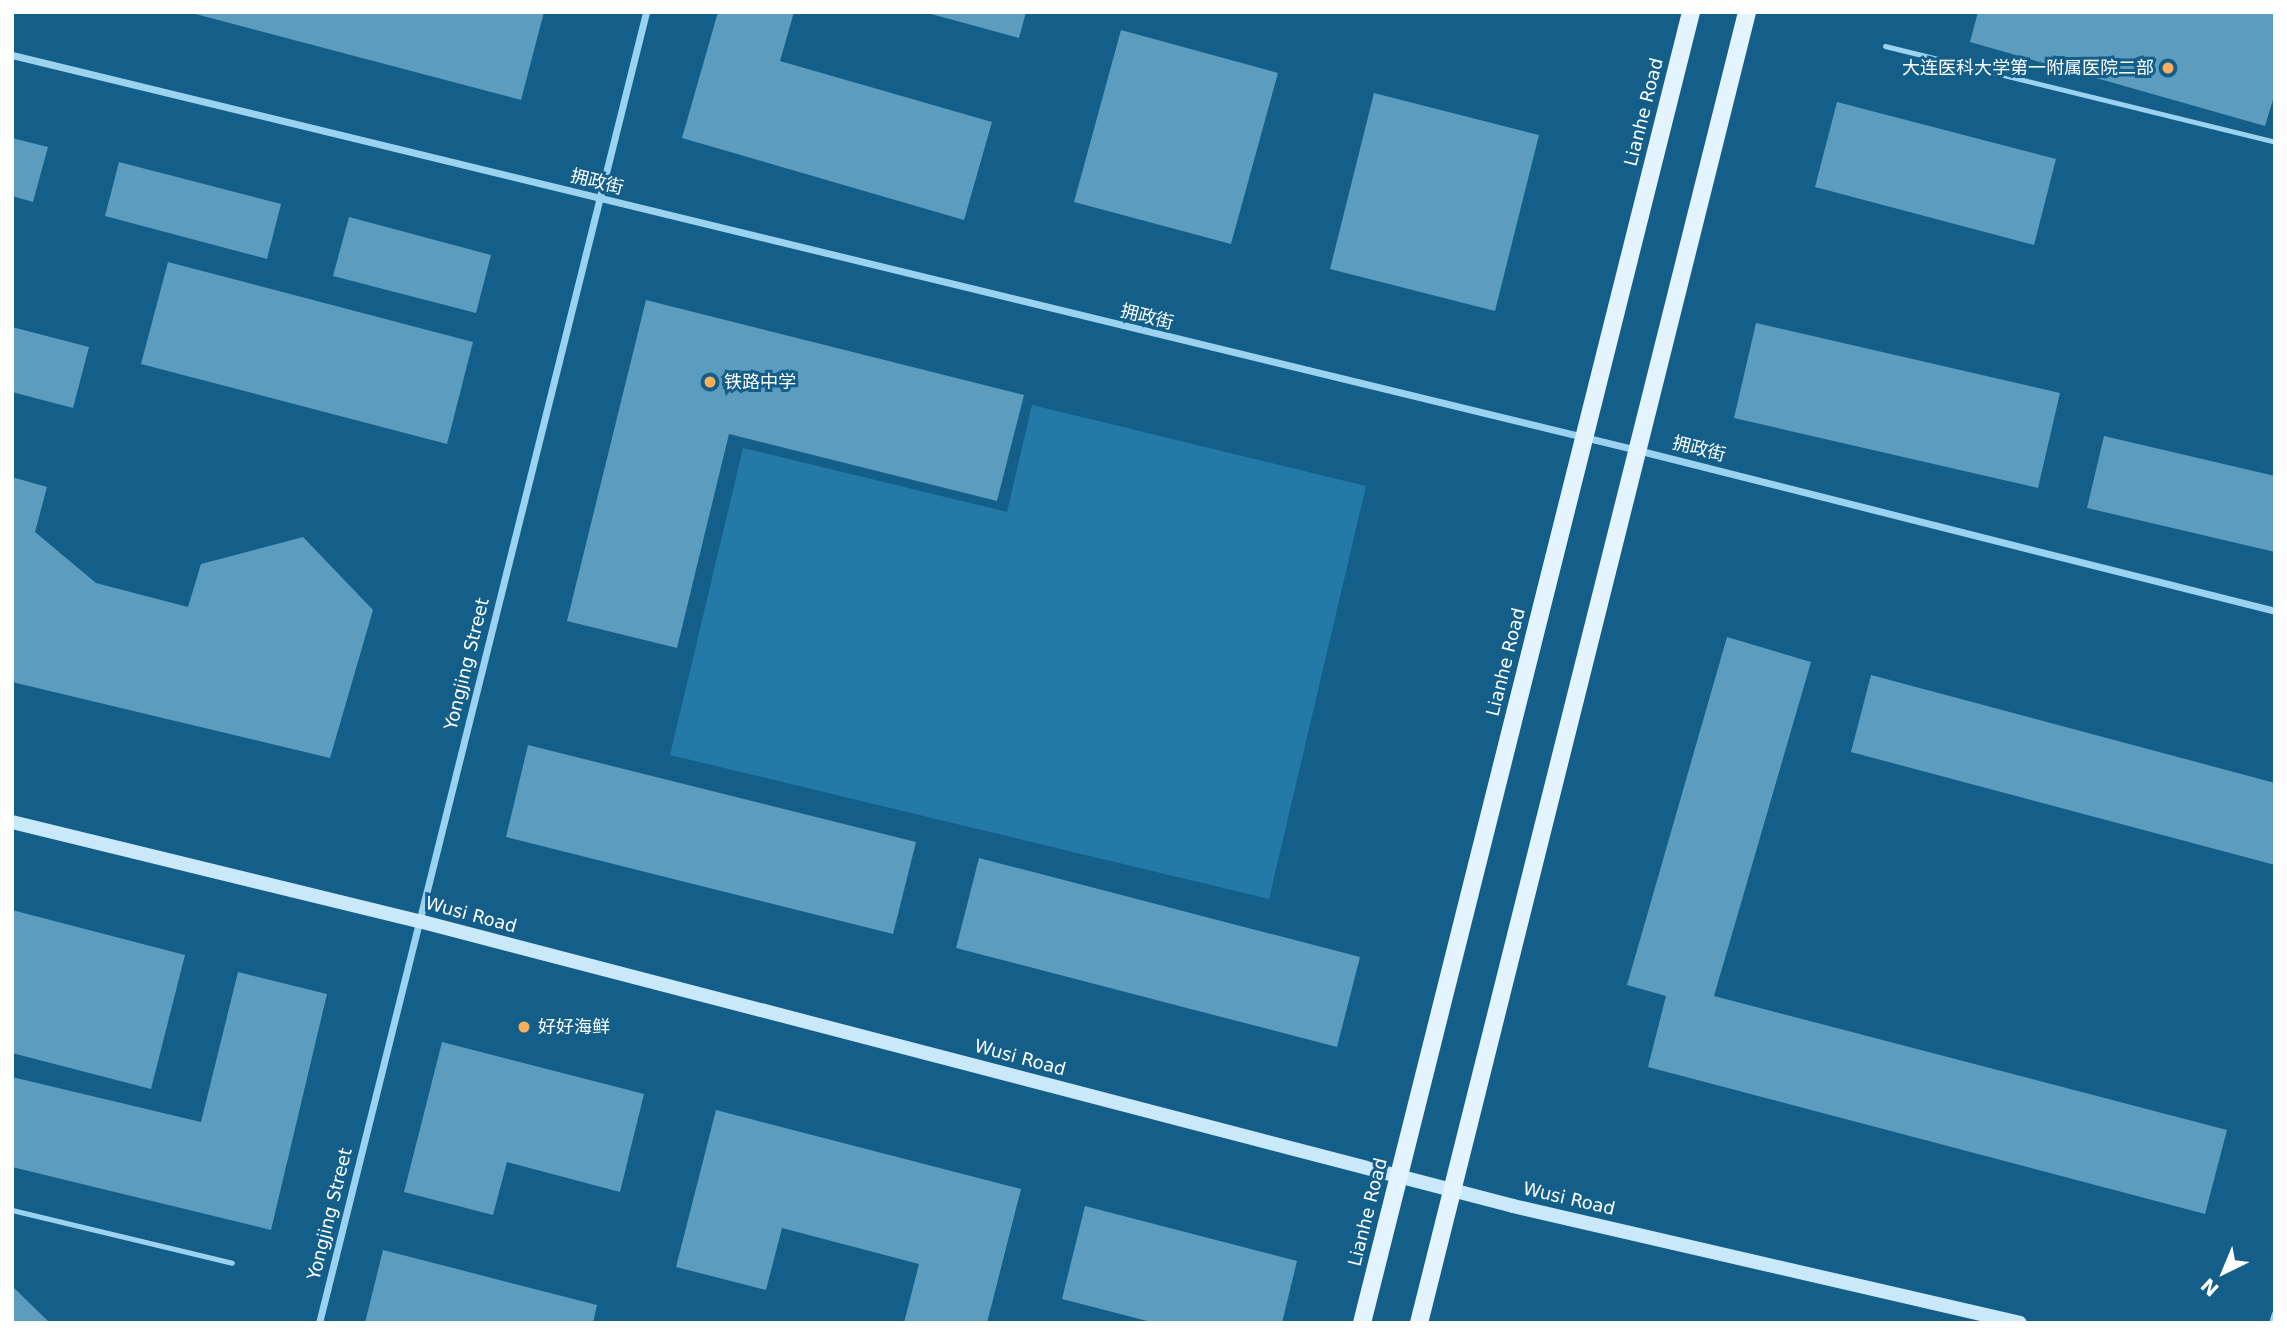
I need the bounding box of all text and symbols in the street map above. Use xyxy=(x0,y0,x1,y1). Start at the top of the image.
street label: Lianhe Road xyxy=(1620,56,1668,168)
place label: 大连医科大学第一附属医院二部 xyxy=(1902,57,2154,79)
marker: 大连医科大学第一附属医院二部 xyxy=(2160,60,2176,76)
street label: 拥政街 xyxy=(568,165,626,199)
street label: 拥政街 xyxy=(1118,300,1176,334)
place label: 铁路中学 xyxy=(724,371,796,393)
marker: 铁路中学 xyxy=(702,374,718,390)
street label: 拥政街 xyxy=(1670,432,1728,466)
street label: Yongjing Street xyxy=(440,596,494,732)
street label: Lianhe Road xyxy=(1482,606,1530,718)
street label: Wusi Road xyxy=(423,892,519,938)
place label: 好好海鲜 xyxy=(538,1016,610,1038)
marker: 好好海鲜 xyxy=(516,1019,532,1035)
street label: Wusi Road xyxy=(972,1035,1068,1081)
street label: Yongjing Street xyxy=(303,1146,357,1282)
street label: Lianhe Road xyxy=(1344,1156,1392,1268)
street label: Wusi Road xyxy=(1521,1178,1617,1220)
north arrow xyxy=(2189,1237,2259,1307)
text: N xyxy=(2196,1274,2223,1301)

